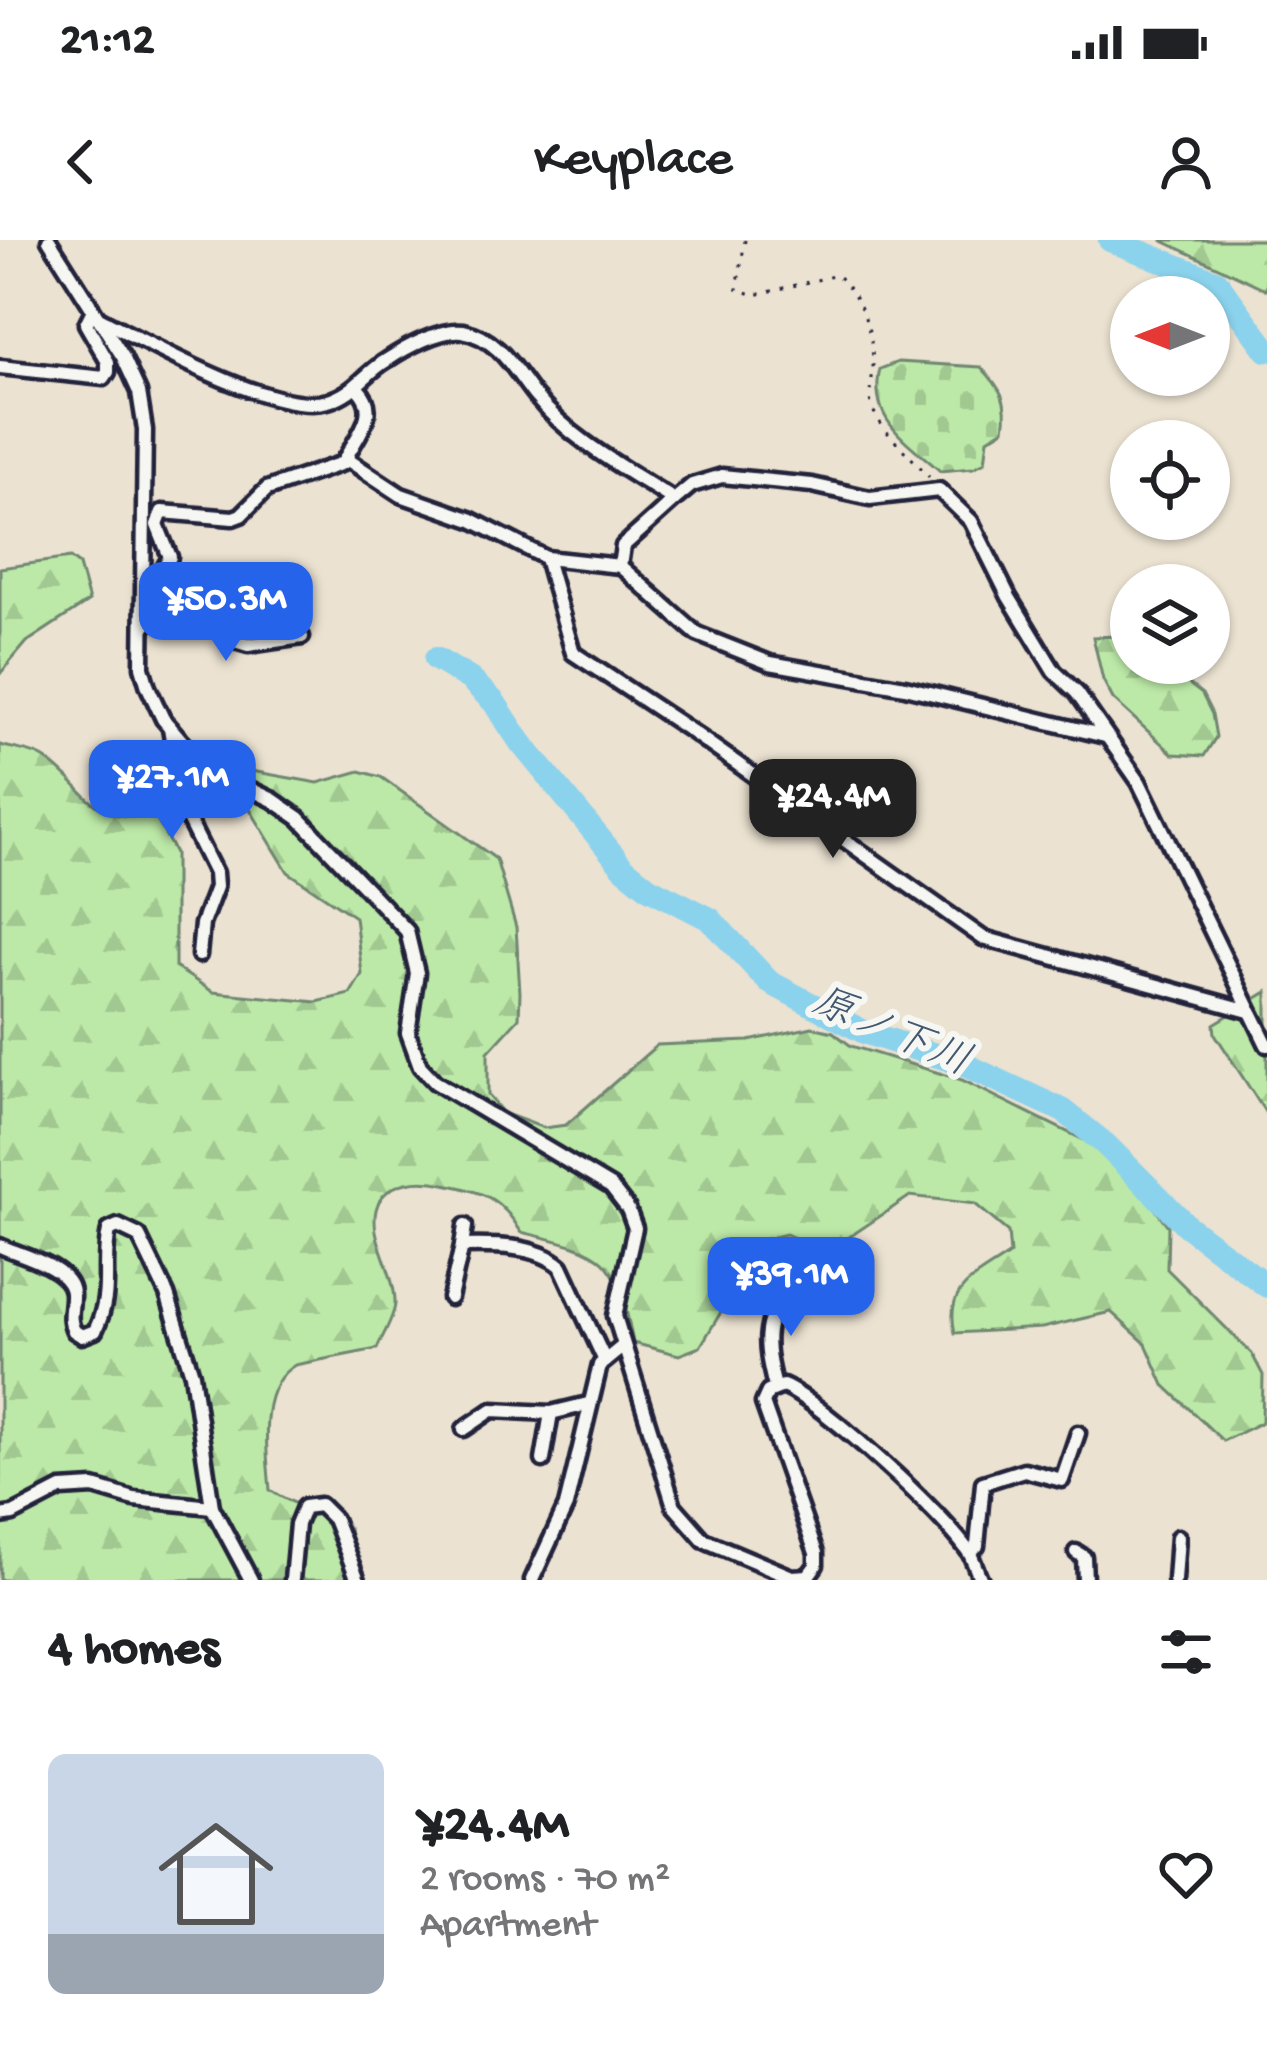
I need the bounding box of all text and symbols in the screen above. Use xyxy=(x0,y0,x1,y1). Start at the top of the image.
text: 21:12 xyxy=(60,16,155,69)
icon: back xyxy=(48,129,114,195)
icon: person xyxy=(1153,129,1219,195)
text: Keyplace xyxy=(534,130,733,194)
north arrow xyxy=(1110,276,1230,396)
map controls xyxy=(1110,276,1230,684)
button: locate xyxy=(1110,420,1230,540)
pin: ¥50.3M xyxy=(128,562,324,664)
button: layers xyxy=(1110,564,1230,684)
text: ¥50.3M xyxy=(166,578,286,624)
pin: ¥27.1M xyxy=(74,740,270,842)
text: ¥27.1M xyxy=(116,756,228,802)
pin: ¥24.4M xyxy=(735,759,931,861)
text: ¥24.4M xyxy=(776,775,890,821)
water label: 原ノ下川 xyxy=(803,979,977,1090)
pin: ¥39.1M xyxy=(693,1237,889,1339)
text: ¥39.1M xyxy=(735,1253,847,1299)
icon: filters xyxy=(1153,1619,1219,1685)
text: 4 homes xyxy=(48,1622,219,1682)
text: ¥24.4M xyxy=(420,1798,568,1858)
icon: home xyxy=(144,1802,288,1946)
icon: heart xyxy=(1153,1841,1219,1907)
text: 2 rooms · 70 m² xyxy=(420,1858,670,1904)
text: Apartment xyxy=(420,1904,596,1950)

